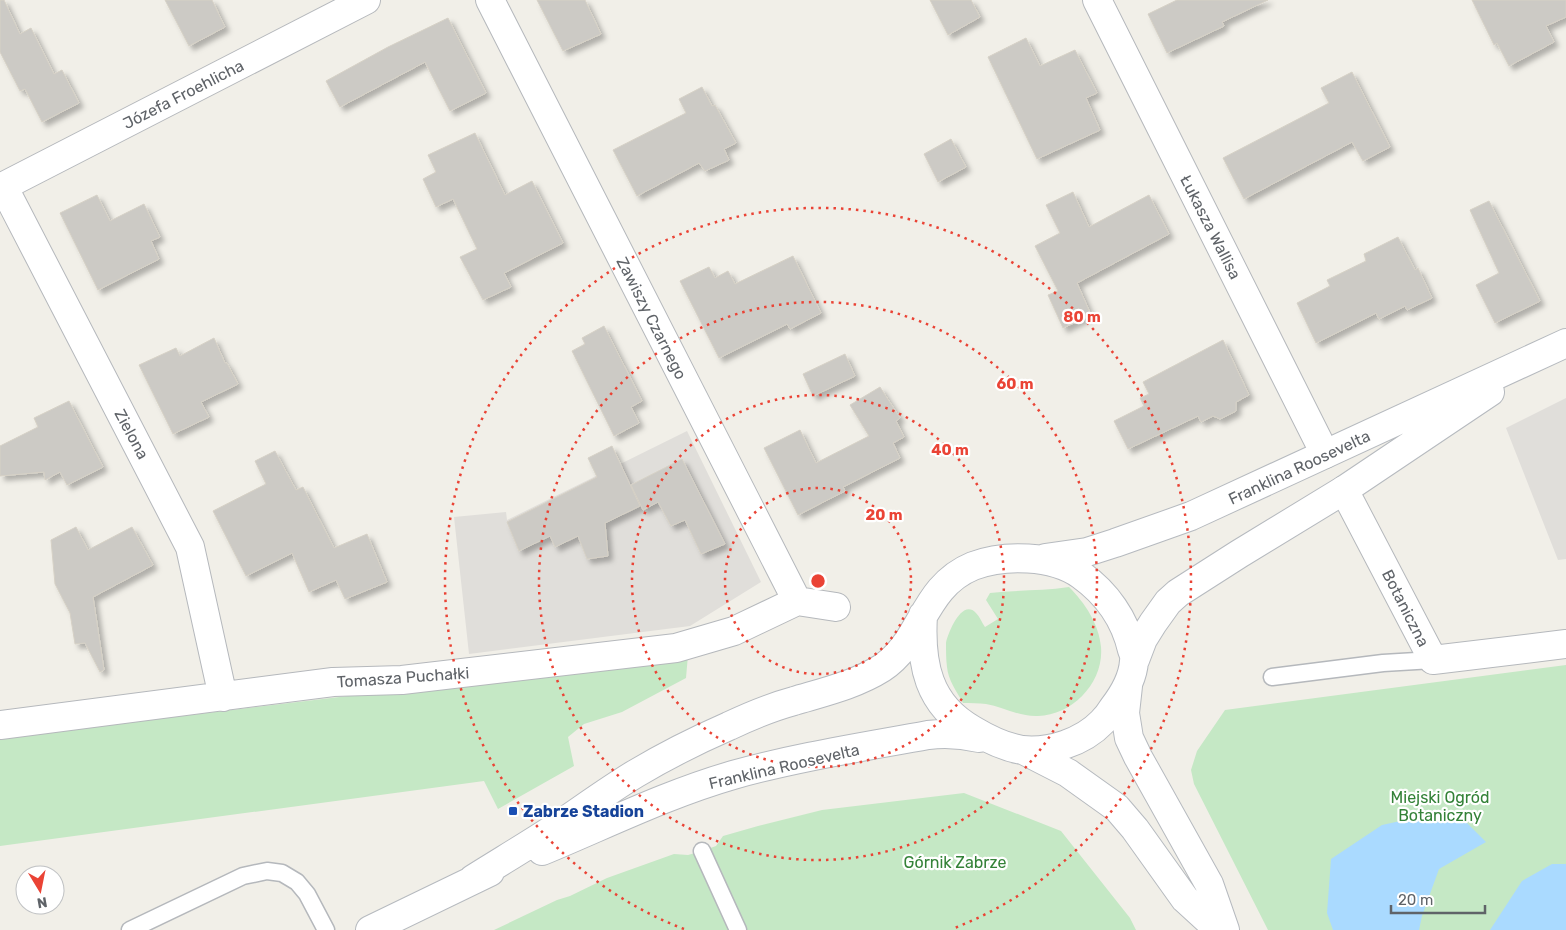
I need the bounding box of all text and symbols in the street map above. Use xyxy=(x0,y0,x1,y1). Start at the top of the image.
street label: Józefa Froehlicha xyxy=(120,56,247,133)
street label: Łukasza Wallisa xyxy=(1176,172,1245,282)
street label: Zawiszy Czarnego xyxy=(612,254,691,383)
text: 80 m xyxy=(1063,308,1101,326)
text: 60 m xyxy=(997,375,1033,393)
street label: Zielona xyxy=(110,406,153,463)
street label: Franklina Roosevelta xyxy=(1225,426,1373,509)
text: 40 m xyxy=(931,441,969,459)
text: 20 m xyxy=(866,506,902,524)
street label: Botaniczna xyxy=(1378,567,1433,650)
centre of rings xyxy=(809,572,827,590)
street label: Tomasza Puchałki xyxy=(336,663,470,692)
street label: Franklina Roosevelta xyxy=(707,740,861,793)
park label: Miejski Ogród Botaniczny xyxy=(1391,788,1489,825)
place label: Zabrze Stadion xyxy=(523,802,644,821)
marker: Zabrze Stadion xyxy=(507,805,519,817)
park label: Górnik Zabrze xyxy=(904,853,1006,872)
north arrow xyxy=(15,865,65,915)
scale bar xyxy=(1391,882,1485,914)
text: 20 m xyxy=(1398,891,1433,909)
text: N xyxy=(36,893,49,912)

